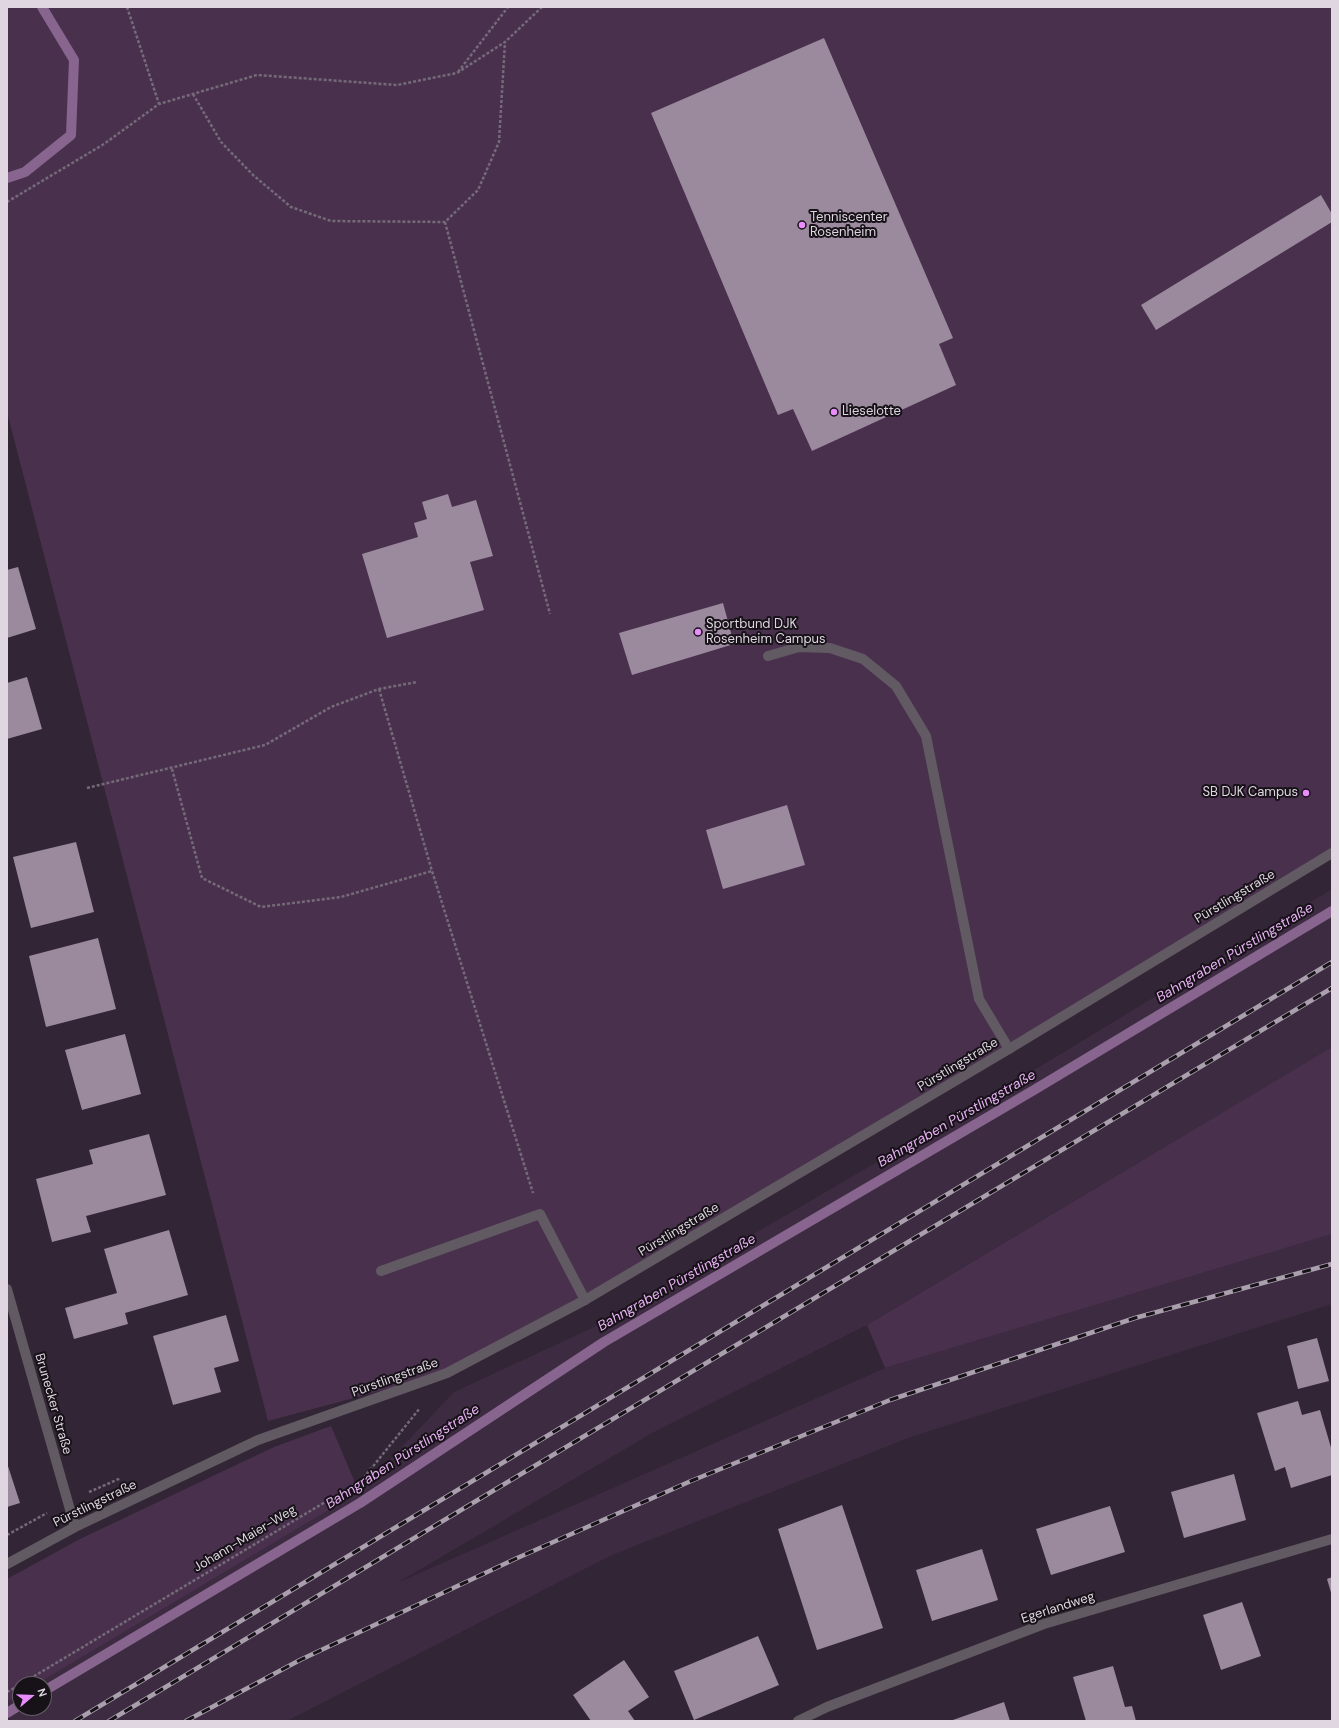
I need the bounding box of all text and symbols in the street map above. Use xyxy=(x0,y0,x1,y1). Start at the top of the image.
place label: Tenniscenter Rosenheim xyxy=(810,210,887,241)
marker: Tenniscenter Rosenheim xyxy=(797,220,807,230)
place label: Lieselotte xyxy=(842,404,901,420)
marker: Lieselotte xyxy=(829,407,839,417)
place label: Sportbund DJK Rosenheim Campus xyxy=(706,617,826,648)
marker: Sportbund DJK Rosenheim Campus xyxy=(693,627,703,637)
place label: SB DJK Campus xyxy=(1203,785,1298,801)
marker: SB DJK Campus xyxy=(1301,788,1311,798)
street label: Pürstlingstraße xyxy=(1192,867,1278,927)
water label: Bahngraben Pürstlingstraße xyxy=(1154,899,1316,1007)
street label: Pürstlingstraße xyxy=(915,1035,1001,1095)
water label: Bahngraben Pürstlingstraße xyxy=(875,1067,1039,1171)
street label: Pürstlingstraße xyxy=(636,1200,722,1260)
water label: Bahngraben Pürstlingstraße xyxy=(595,1231,759,1335)
street label: Brunecker Straße xyxy=(31,1352,75,1456)
street label: Pürstlingstraße xyxy=(350,1355,440,1401)
water label: Bahngraben Pürstlingstraße xyxy=(323,1401,483,1513)
street label: Pürstlingstraße xyxy=(51,1477,139,1531)
street label: Johann-Maier-Weg xyxy=(191,1502,299,1576)
street label: Egerlandweg xyxy=(1019,1589,1097,1627)
north arrow xyxy=(12,1676,52,1716)
text: N xyxy=(34,1686,50,1698)

